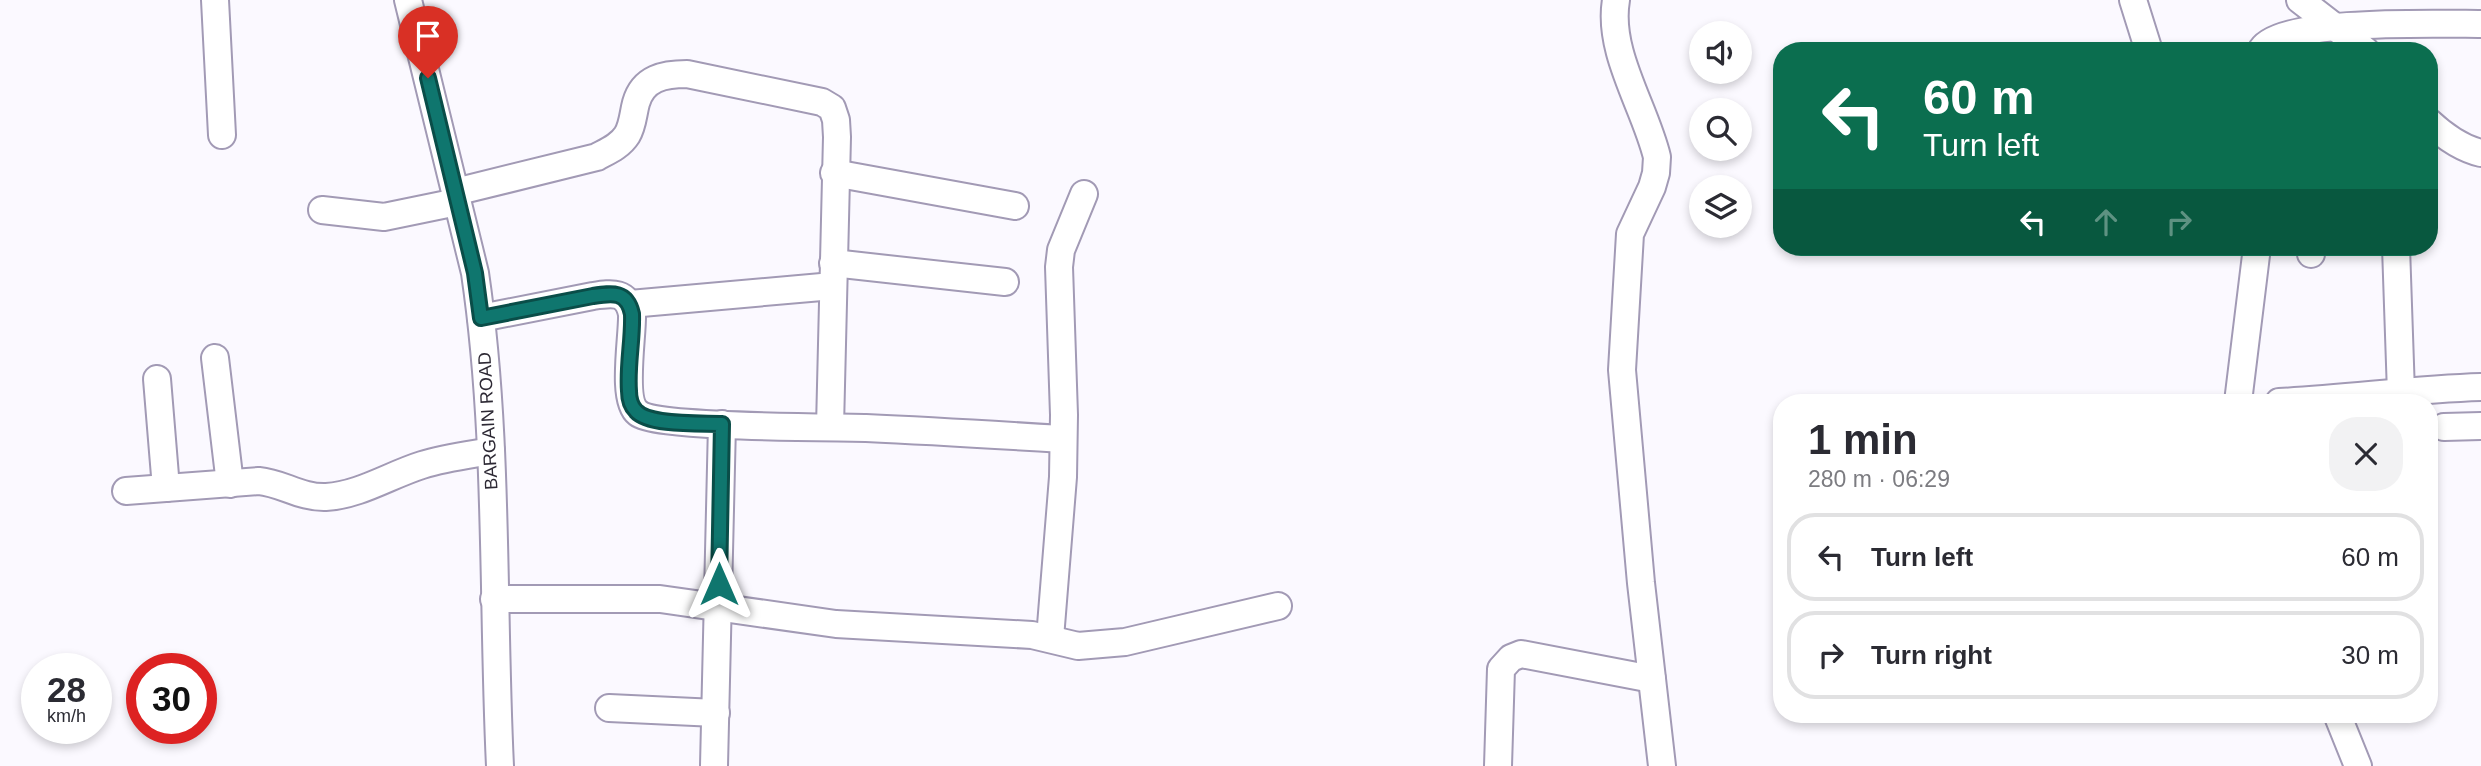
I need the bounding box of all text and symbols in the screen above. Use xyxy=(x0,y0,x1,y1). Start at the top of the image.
pin xyxy=(398,6,458,78)
icon: arrive xyxy=(409,17,447,55)
map controls xyxy=(1689,21,1752,238)
button: sound xyxy=(1689,21,1752,84)
icon: left xyxy=(1808,70,1899,161)
text: 60 m xyxy=(1923,70,2035,124)
button: search xyxy=(1689,98,1752,161)
text: Turn left xyxy=(1923,127,2039,163)
button: layers xyxy=(1689,175,1752,238)
icon: left xyxy=(2014,203,2052,241)
icon: ahead xyxy=(2087,203,2125,241)
icon: right xyxy=(2160,203,2198,241)
street label: BARGAIN ROAD xyxy=(474,352,502,490)
text: 1 min xyxy=(1808,416,1918,463)
button: close xyxy=(2329,417,2403,491)
text: 280 m · 06:29 xyxy=(1808,466,1950,492)
icon: left xyxy=(1812,538,1850,576)
text: Turn left xyxy=(1871,542,1973,572)
text: 60 m xyxy=(2341,542,2399,572)
position arrow xyxy=(682,547,756,621)
icon: right xyxy=(1812,636,1850,674)
text: Turn right xyxy=(1871,640,1992,670)
text: 30 m xyxy=(2341,640,2399,670)
speed limit sign: 30 xyxy=(126,653,217,744)
text: 28 xyxy=(47,670,86,709)
text: km/h xyxy=(47,706,86,726)

